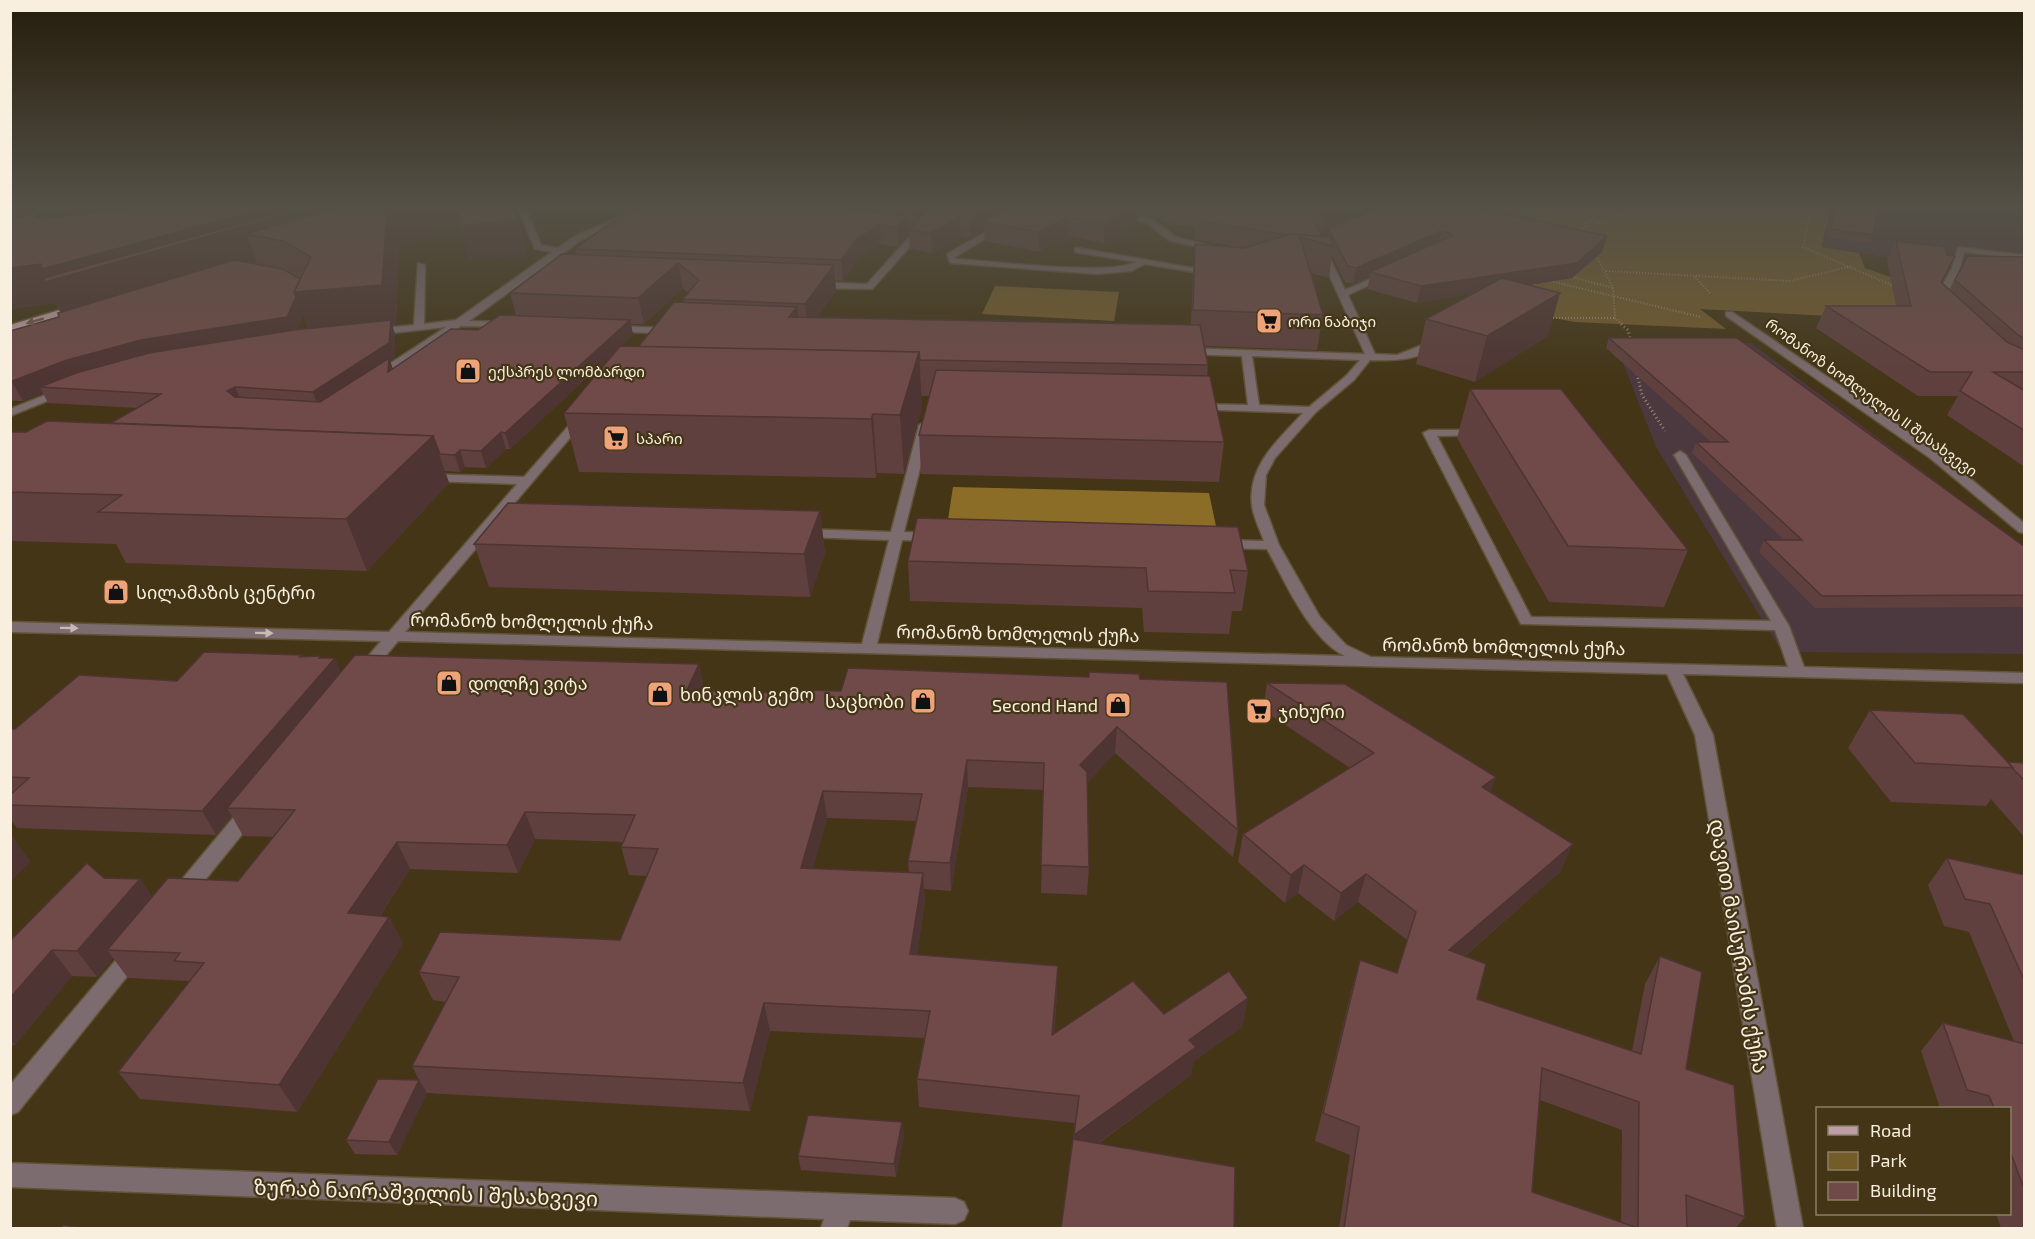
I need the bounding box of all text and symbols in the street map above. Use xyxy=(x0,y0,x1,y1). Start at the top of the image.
supermarket icon: ორი ნაბიჯი xyxy=(1254,306,1284,336)
place label: ორი ნაბიჯი xyxy=(1288,312,1376,331)
street label: რომანოზ ხომლელის II შესახვევი xyxy=(1762,314,1981,481)
one-way arrow xyxy=(26,317,44,326)
shop icon: ექსპრეს ლომბარდი xyxy=(453,356,483,386)
place label: ექსპრეს ლომბარდი xyxy=(488,362,645,381)
supermarket icon: სპარი xyxy=(601,423,631,453)
place label: სპარი xyxy=(636,429,683,447)
shop icon: სილამაზის ცენტრი xyxy=(101,577,131,607)
place label: სილამაზის ცენტრი xyxy=(136,581,315,604)
street label: რომანოზ ხომლელის ქუჩა xyxy=(410,608,654,635)
street label: რომანოზ ხომლელის ქუჩა xyxy=(896,620,1140,647)
one-way arrow xyxy=(59,624,78,633)
one-way arrow xyxy=(254,629,273,638)
street label: რომანოზ ხომლელის ქუჩა xyxy=(1382,633,1626,660)
shop icon: დოლჩე ვიტა xyxy=(434,668,464,698)
place label: დოლჩე ვიტა xyxy=(468,672,588,695)
shop icon: ხინკლის გემო xyxy=(645,679,675,709)
place label: ხინკლის გემო xyxy=(680,683,814,706)
shop icon: საცხობი xyxy=(908,686,938,716)
place label: საცხობი xyxy=(825,690,904,713)
shop icon: Second Hand xyxy=(1103,690,1133,720)
place label: Second Hand xyxy=(992,694,1098,716)
supermarket icon: ჯიხური xyxy=(1244,696,1274,726)
place label: ჯიხური xyxy=(1278,700,1345,723)
street label: დავით მაისურაძის ქუჩა xyxy=(1703,817,1775,1075)
legend xyxy=(1816,1107,2011,1215)
text: Road xyxy=(1870,1119,1911,1141)
text: Park xyxy=(1870,1149,1907,1171)
street label: ზურაბ ნაირაშვილის I შესახვევი xyxy=(253,1173,599,1213)
text: Building xyxy=(1870,1179,1937,1201)

